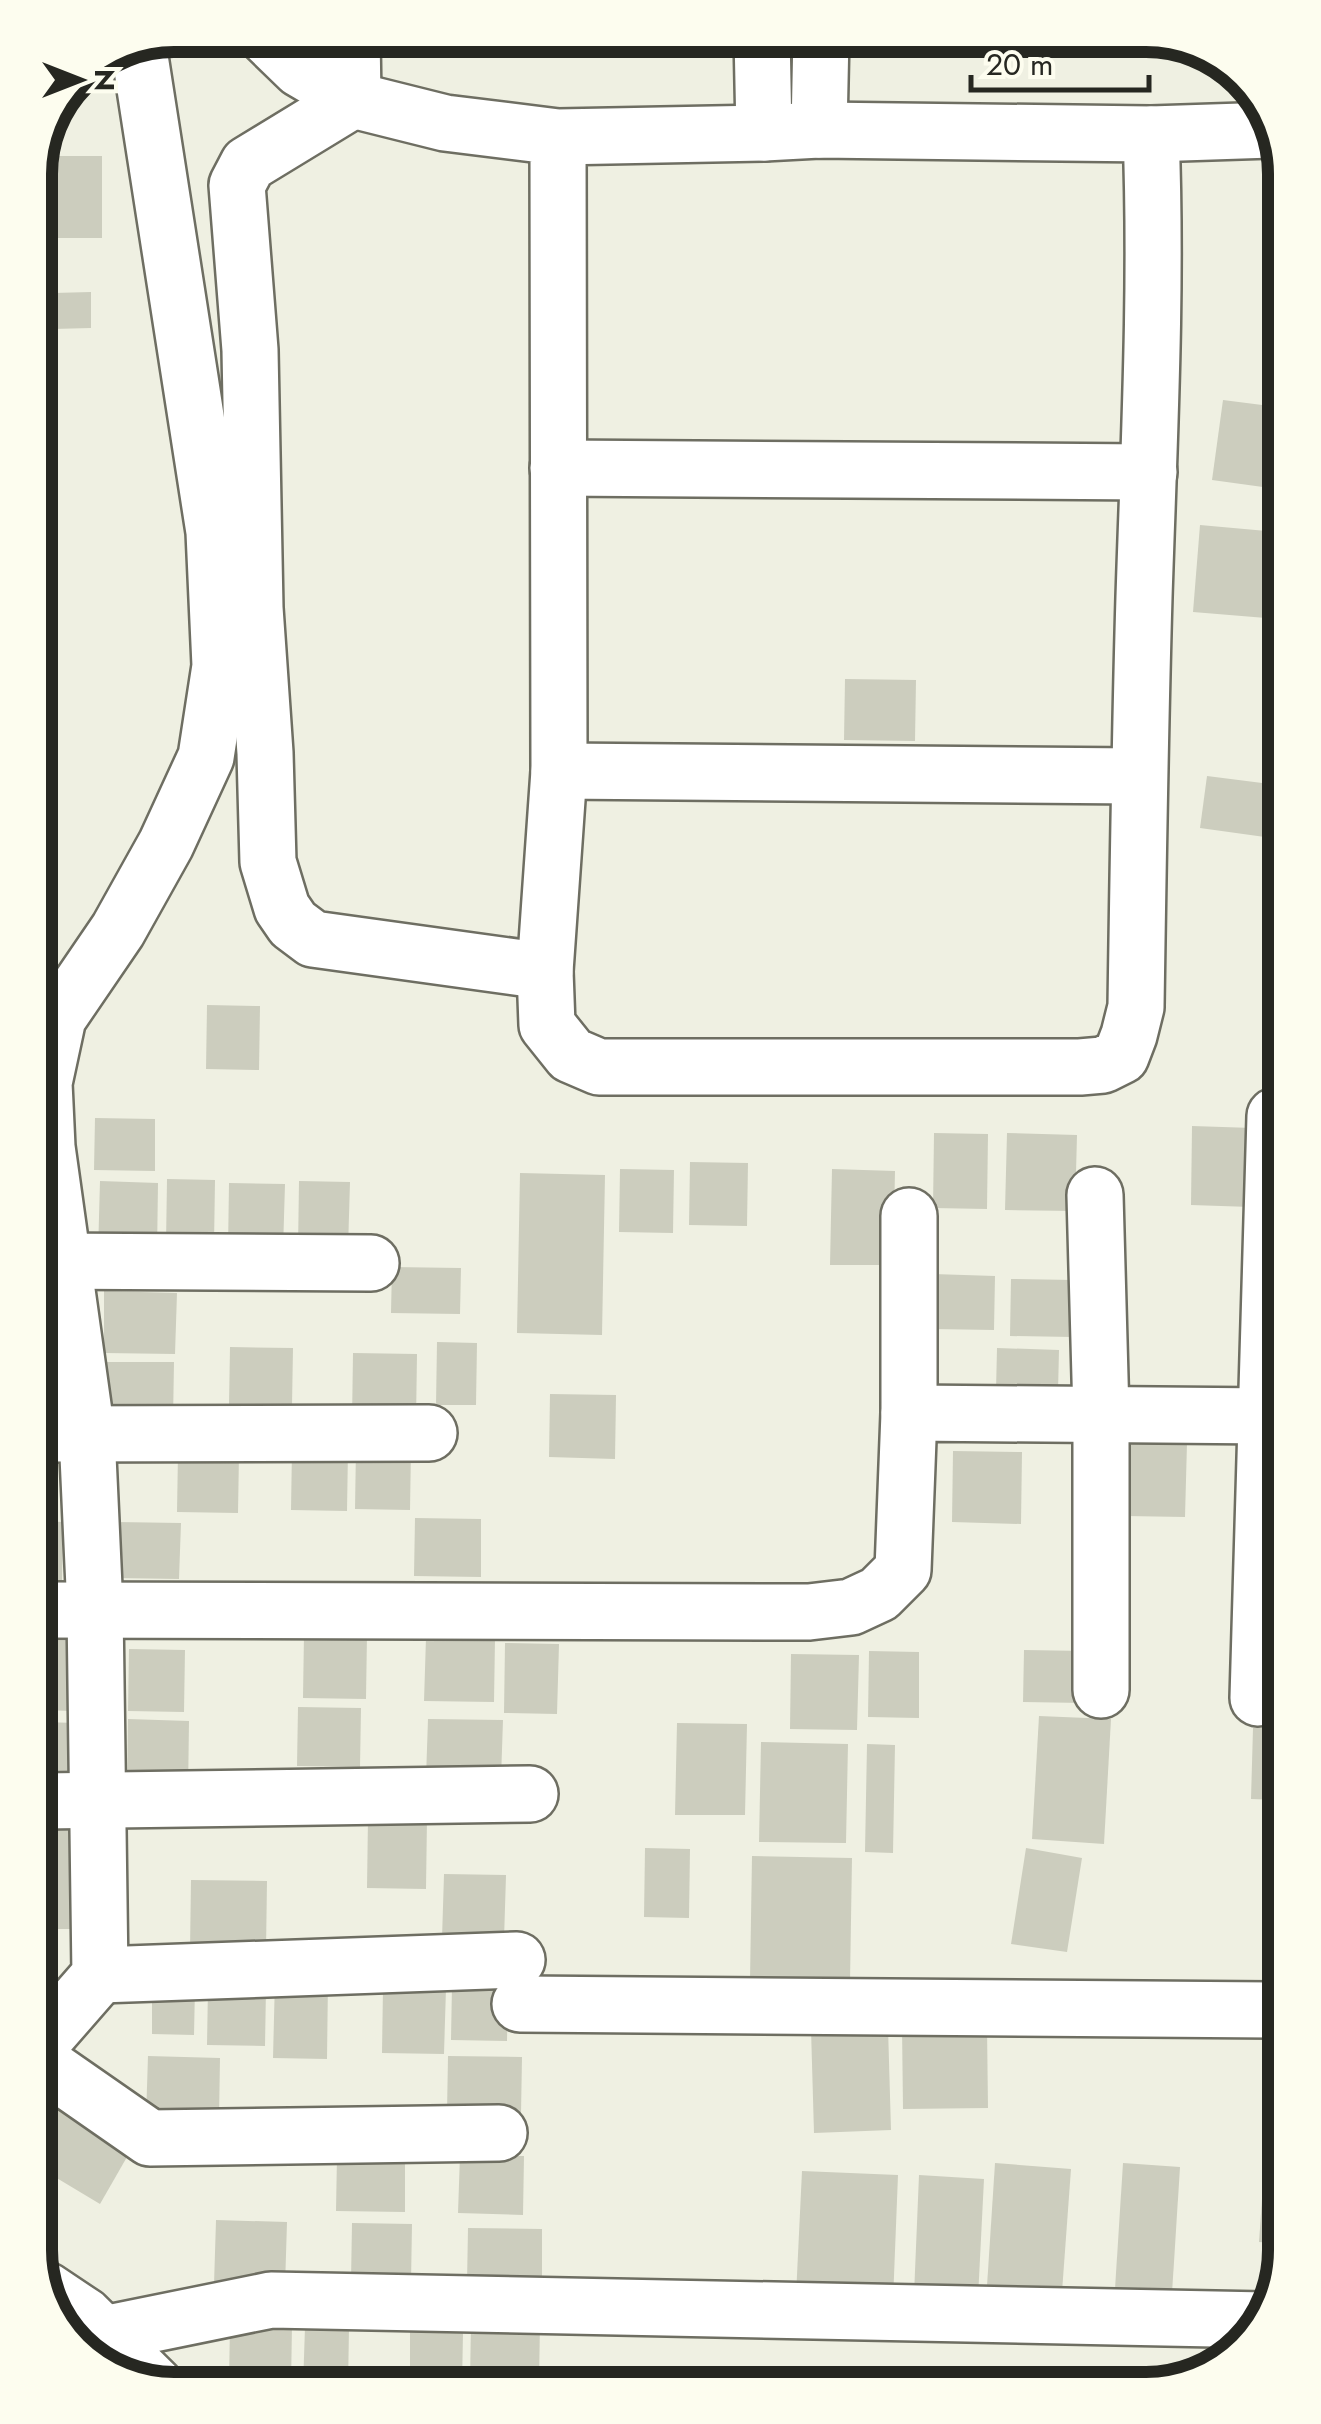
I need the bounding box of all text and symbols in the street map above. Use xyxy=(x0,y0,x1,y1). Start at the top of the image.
north arrow xyxy=(30,30,130,130)
scale bar xyxy=(971,30,1148,92)
text: 20 m xyxy=(986,43,1053,86)
text: N xyxy=(84,69,125,91)

